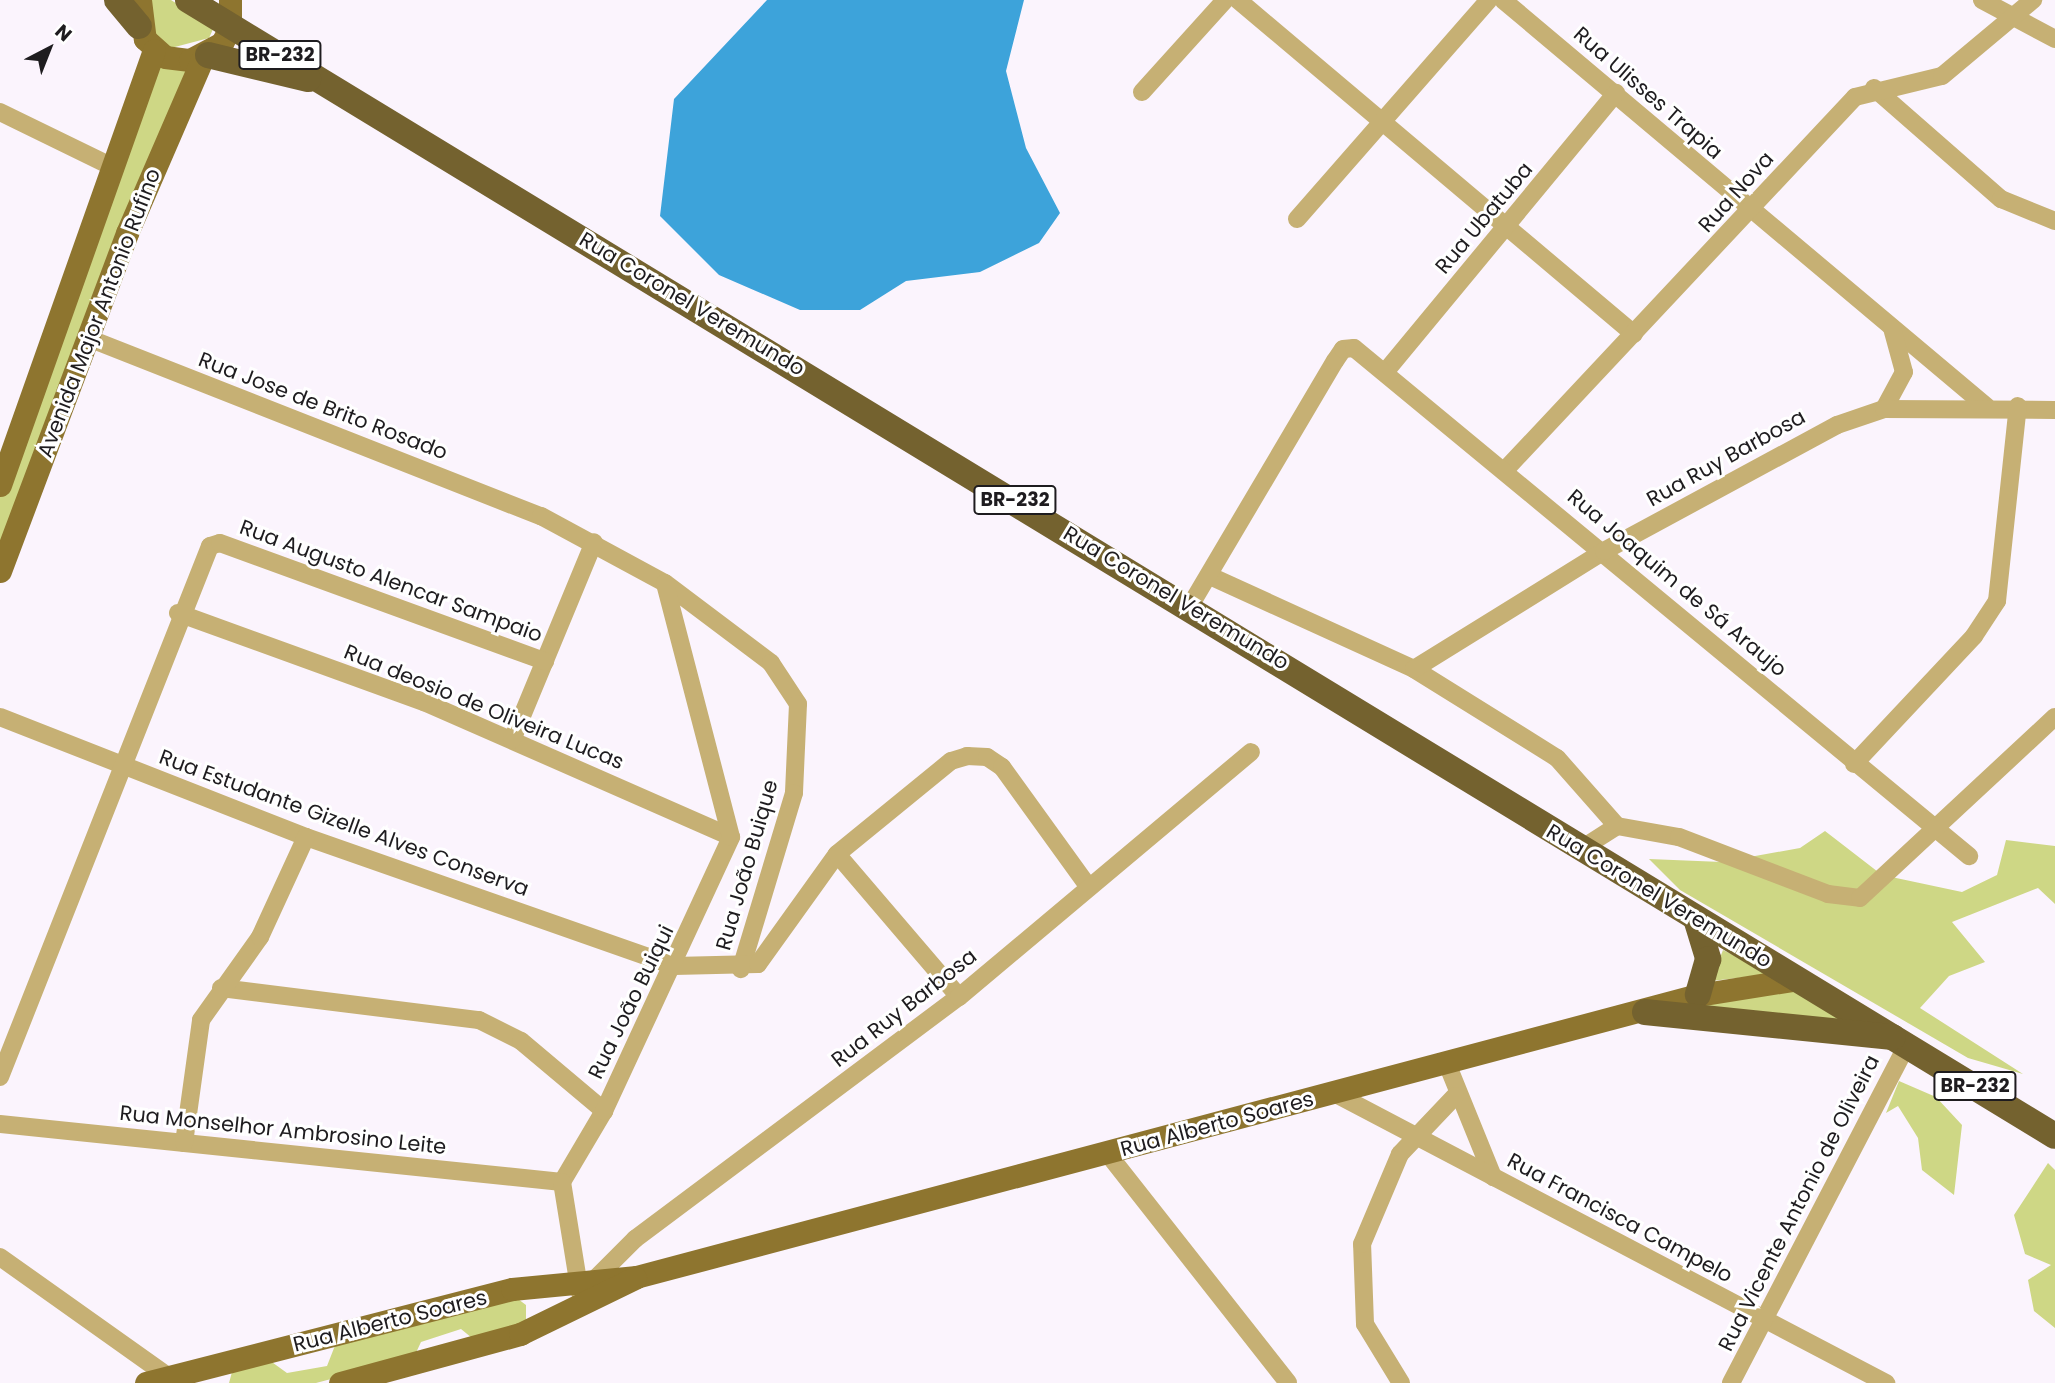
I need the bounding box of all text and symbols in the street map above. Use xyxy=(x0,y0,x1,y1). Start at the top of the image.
north arrow xyxy=(14,14,84,84)
text: N xyxy=(49,18,78,48)
street label: Rua Ulisses Trapia xyxy=(1568,22,1728,164)
road number: BR-232 xyxy=(238,40,322,70)
street label: Rua Nova xyxy=(1693,146,1779,238)
street label: Rua Ubatuba xyxy=(1430,157,1538,279)
street label: Avenida Major Antonio Rufino xyxy=(32,165,166,461)
street label: Rua Coronel Veremundo xyxy=(575,227,809,381)
street label: Rua Jose de Brito Rosado xyxy=(195,347,451,465)
street label: Rua Ruy Barbosa xyxy=(1642,404,1810,512)
street label: Rua Joaquim de Sá Araujo xyxy=(1562,484,1792,682)
road number: BR-232 xyxy=(973,485,1057,516)
street label: Rua Augusto Alencar Sampaio xyxy=(236,514,546,648)
street label: Rua Coronel Veremundo xyxy=(1059,521,1293,675)
street label: Rua deosio de Oliveira Lucas xyxy=(340,639,628,775)
street label: Rua Estudante Gizelle Alves Conserva xyxy=(156,744,532,902)
street label: Rua João Buique xyxy=(711,777,783,953)
street label: Rua Coronel Veremundo xyxy=(1542,819,1776,973)
street label: Rua João Buiqui xyxy=(583,921,679,1083)
street label: Rua Ruy Barbosa xyxy=(826,943,982,1073)
street label: Rua Vicente Antonio de Oliveira xyxy=(1713,1051,1885,1355)
road number: BR-232 xyxy=(1933,1070,2017,1102)
street label: Rua Alberto Soares xyxy=(1118,1086,1316,1162)
street label: Rua Monselhor Ambrosino Leite xyxy=(118,1100,448,1160)
street label: Rua Francisca Campelo xyxy=(1503,1148,1737,1288)
street label: Rua Alberto Soares xyxy=(290,1285,490,1357)

